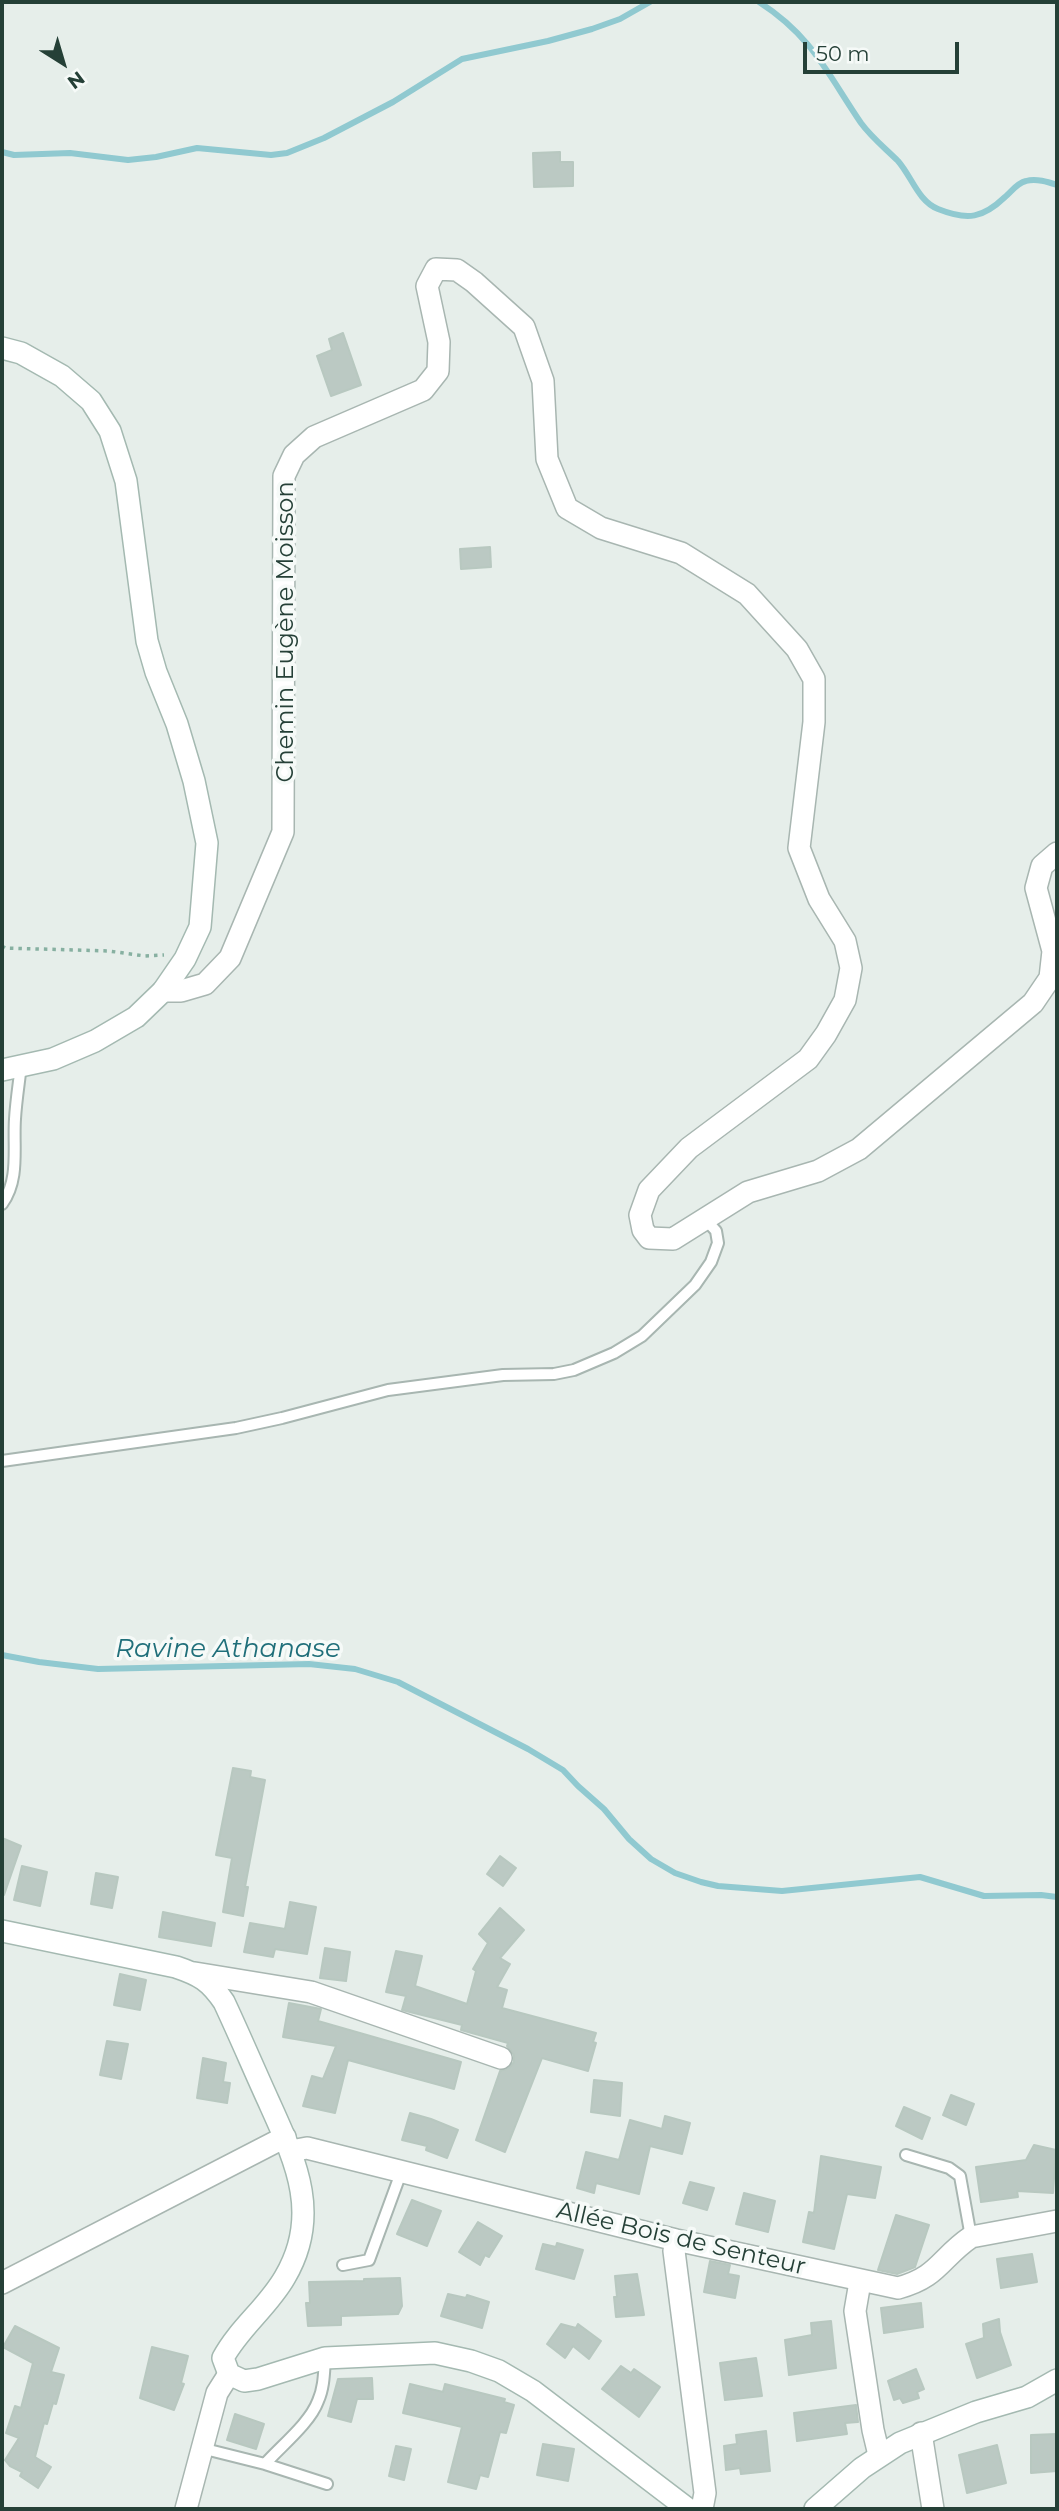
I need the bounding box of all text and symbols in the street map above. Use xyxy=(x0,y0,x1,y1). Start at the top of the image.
north arrow xyxy=(28,28,98,98)
scale bar xyxy=(807,28,963,72)
text: 50 m xyxy=(816,41,870,66)
text: N xyxy=(63,66,89,94)
street label: Chemin Eugène Moisson xyxy=(272,481,300,783)
water label: Ravine Athanase xyxy=(115,1633,341,1665)
street label: Allée Bois de Senteur xyxy=(553,2196,809,2282)

